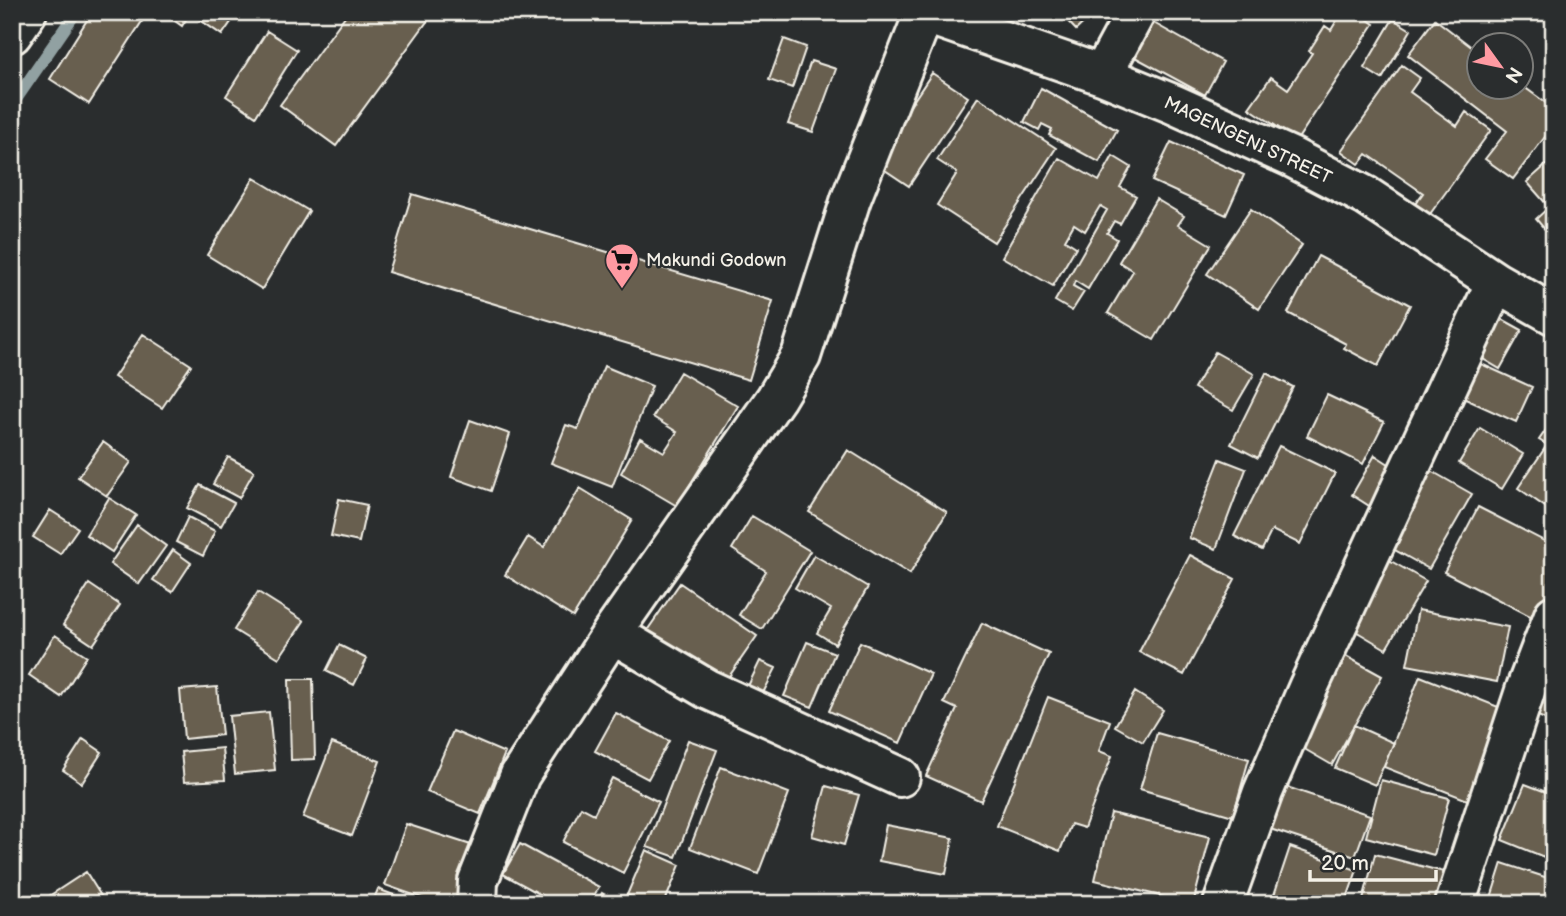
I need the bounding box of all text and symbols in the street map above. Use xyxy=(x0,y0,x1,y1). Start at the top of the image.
north arrow xyxy=(1464,32,1534,102)
text: N xyxy=(1499,62,1527,87)
street label: MAGENGENI STREET xyxy=(1161,92,1335,189)
supermarket icon: Makundi Godown xyxy=(603,241,641,290)
place label: Makundi Godown xyxy=(646,250,786,271)
scale bar xyxy=(1310,839,1436,883)
text: 20 m xyxy=(1321,851,1369,876)

